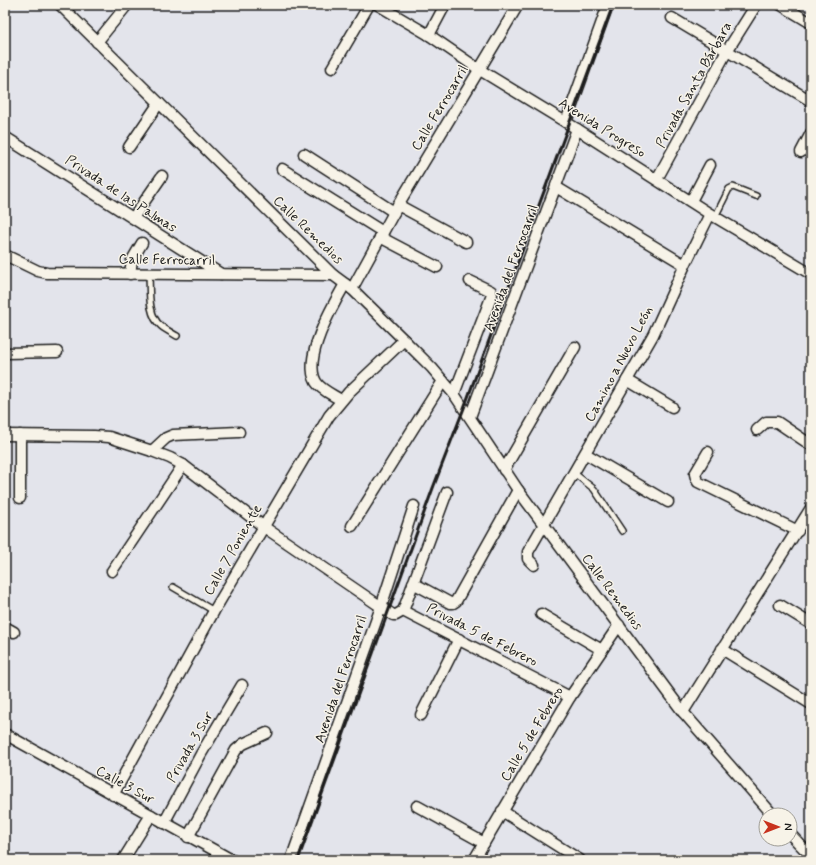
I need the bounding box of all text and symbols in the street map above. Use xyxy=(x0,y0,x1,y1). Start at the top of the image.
street label: Privada Santa Bárbara xyxy=(652,19,736,151)
street label: Calle Ferrocarril xyxy=(407,62,473,154)
street label: Avenida Progreso xyxy=(555,94,649,162)
street label: Privada de las Palmas xyxy=(62,151,180,237)
street label: Calle Remedios xyxy=(269,192,347,268)
street label: Avenida del Ferrocarril xyxy=(480,202,542,334)
street label: Calle Ferrocarril xyxy=(118,250,216,270)
street label: Camino a Nuevo León xyxy=(581,303,657,425)
street label: Calle 7 Poniente xyxy=(200,501,266,599)
street label: Calle Remedios xyxy=(577,550,647,634)
street label: Privada 5 de Febrero xyxy=(423,599,541,671)
street label: Avenida del Ferrocarril xyxy=(311,613,371,745)
street label: Calle 5 de Febrero xyxy=(497,683,567,785)
street label: Privada 3 Sur xyxy=(162,708,218,786)
street label: Calle 3 Sur xyxy=(93,762,158,809)
north arrow xyxy=(758,807,798,847)
text: N xyxy=(780,823,794,831)

